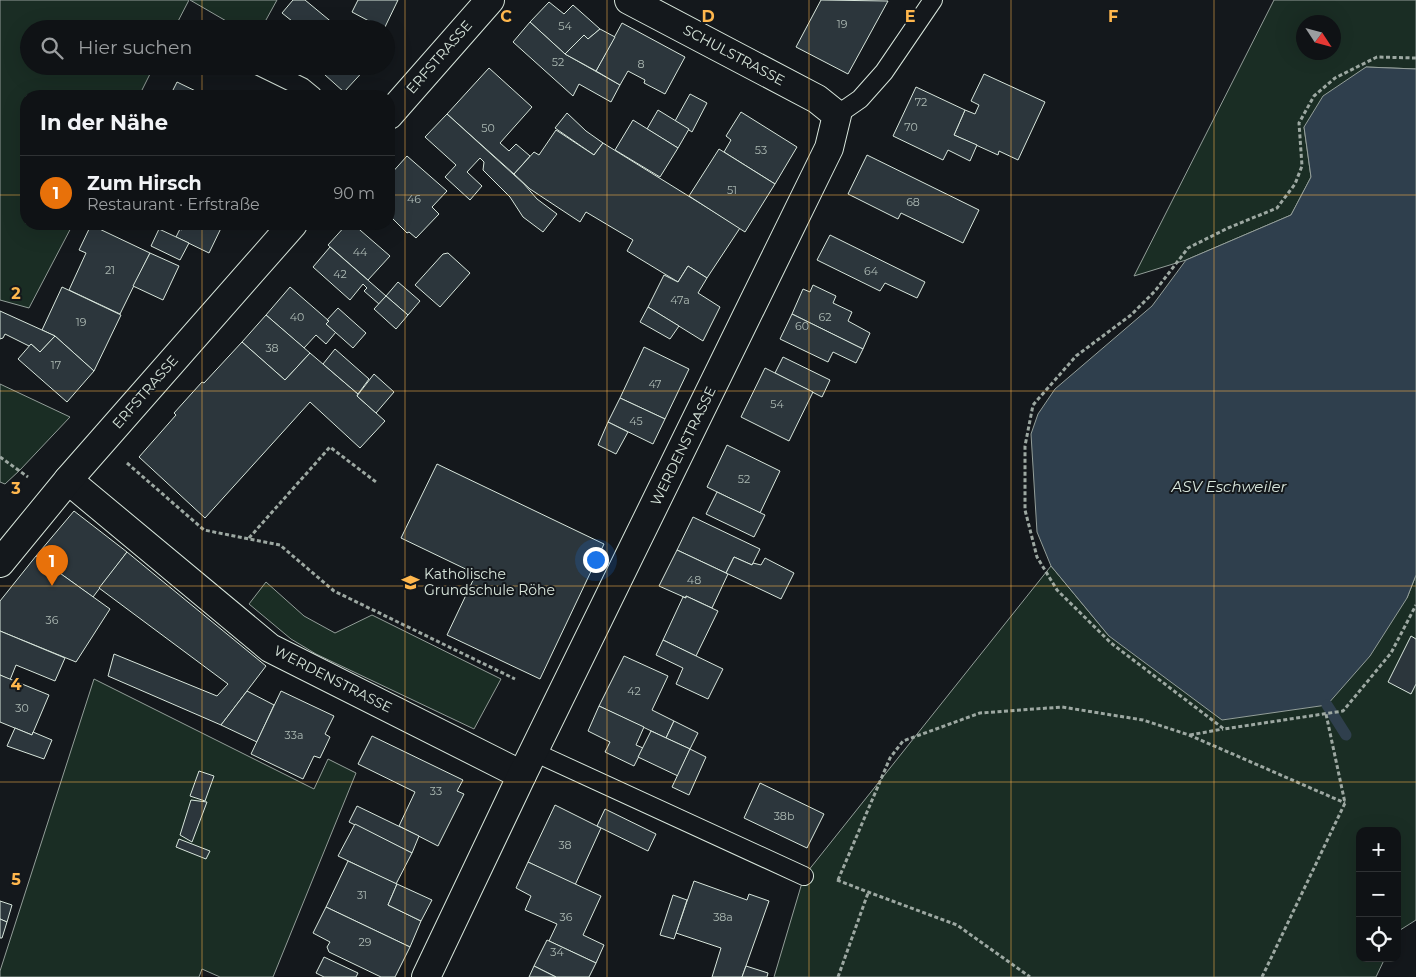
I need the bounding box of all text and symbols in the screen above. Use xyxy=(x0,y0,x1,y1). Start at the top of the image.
text: C xyxy=(500,7,512,26)
text: D xyxy=(701,7,715,26)
text: E xyxy=(905,7,915,26)
text: F xyxy=(1108,7,1118,26)
north arrow xyxy=(1296,15,1341,60)
street label: ERFSTRASSE xyxy=(402,17,476,97)
house number: 19 xyxy=(837,17,848,31)
house number: 54 xyxy=(558,19,572,33)
search box xyxy=(20,20,395,75)
street label: SCHULSTRASSE xyxy=(680,21,788,89)
icon: search xyxy=(38,34,66,62)
text: Hier suchen xyxy=(78,36,192,59)
house number: 52 xyxy=(552,55,564,69)
house number: 8 xyxy=(637,57,645,71)
house number: 72 xyxy=(915,95,927,109)
text: In der Nähe xyxy=(40,110,168,135)
house number: 70 xyxy=(904,120,918,134)
house number: 50 xyxy=(481,121,495,135)
house number: 53 xyxy=(755,143,767,157)
text: Zum Hirsch xyxy=(87,172,202,195)
house number: 51 xyxy=(727,183,737,197)
text: 1 xyxy=(53,184,59,203)
text: 90 m xyxy=(333,184,375,203)
house number: 46 xyxy=(407,192,421,206)
text: Restaurant · Erfstraße xyxy=(87,195,260,214)
house number: 68 xyxy=(906,195,920,209)
house number: 44 xyxy=(353,245,368,259)
house number: 21 xyxy=(105,263,115,277)
house number: 64 xyxy=(864,264,879,278)
house number: 42 xyxy=(333,267,347,281)
text: 2 xyxy=(11,284,21,303)
house number: 47a xyxy=(670,293,690,307)
house number: 40 xyxy=(290,310,304,324)
house number: 62 xyxy=(819,310,831,324)
house number: 19 xyxy=(76,315,87,329)
house number: 60 xyxy=(795,319,809,333)
house number: 38 xyxy=(265,341,279,355)
street label: ERFSTRASSE xyxy=(108,352,182,432)
house number: 17 xyxy=(51,358,61,372)
house number: 47 xyxy=(648,377,662,391)
street label: WERDENSTRASSE xyxy=(646,383,720,509)
house number: 54 xyxy=(770,397,784,411)
house number: 45 xyxy=(629,414,643,428)
house number: 52 xyxy=(738,472,750,486)
water label: ASV Eschweiler xyxy=(1170,477,1288,496)
text: 3 xyxy=(10,479,21,498)
pin: 1 xyxy=(36,545,68,586)
your location xyxy=(583,547,609,573)
place label: Katholische Grundschule Röhe xyxy=(424,565,555,599)
school or university icon: Katholische Grundschule Röhe xyxy=(400,572,420,592)
house number: 48 xyxy=(687,573,701,587)
house number: 36 xyxy=(46,613,59,627)
street label: WERDENSTRASSE xyxy=(271,641,395,717)
text: 4 xyxy=(10,675,22,694)
house number: 42 xyxy=(627,684,641,698)
house number: 30 xyxy=(15,701,29,715)
house number: 33a xyxy=(285,728,303,742)
house number: 33 xyxy=(430,784,442,798)
house number: 38b xyxy=(774,809,794,823)
map controls xyxy=(1356,827,1401,962)
button: + xyxy=(1356,827,1401,872)
house number: 38 xyxy=(558,838,572,852)
text: 5 xyxy=(11,870,21,889)
button: − xyxy=(1356,872,1401,917)
house number: 31 xyxy=(357,888,367,902)
house number: 36 xyxy=(560,910,573,924)
house number: 38a xyxy=(713,910,733,924)
button: locate xyxy=(1356,917,1401,962)
house number: 29 xyxy=(359,935,372,949)
house number: 34 xyxy=(550,945,564,959)

